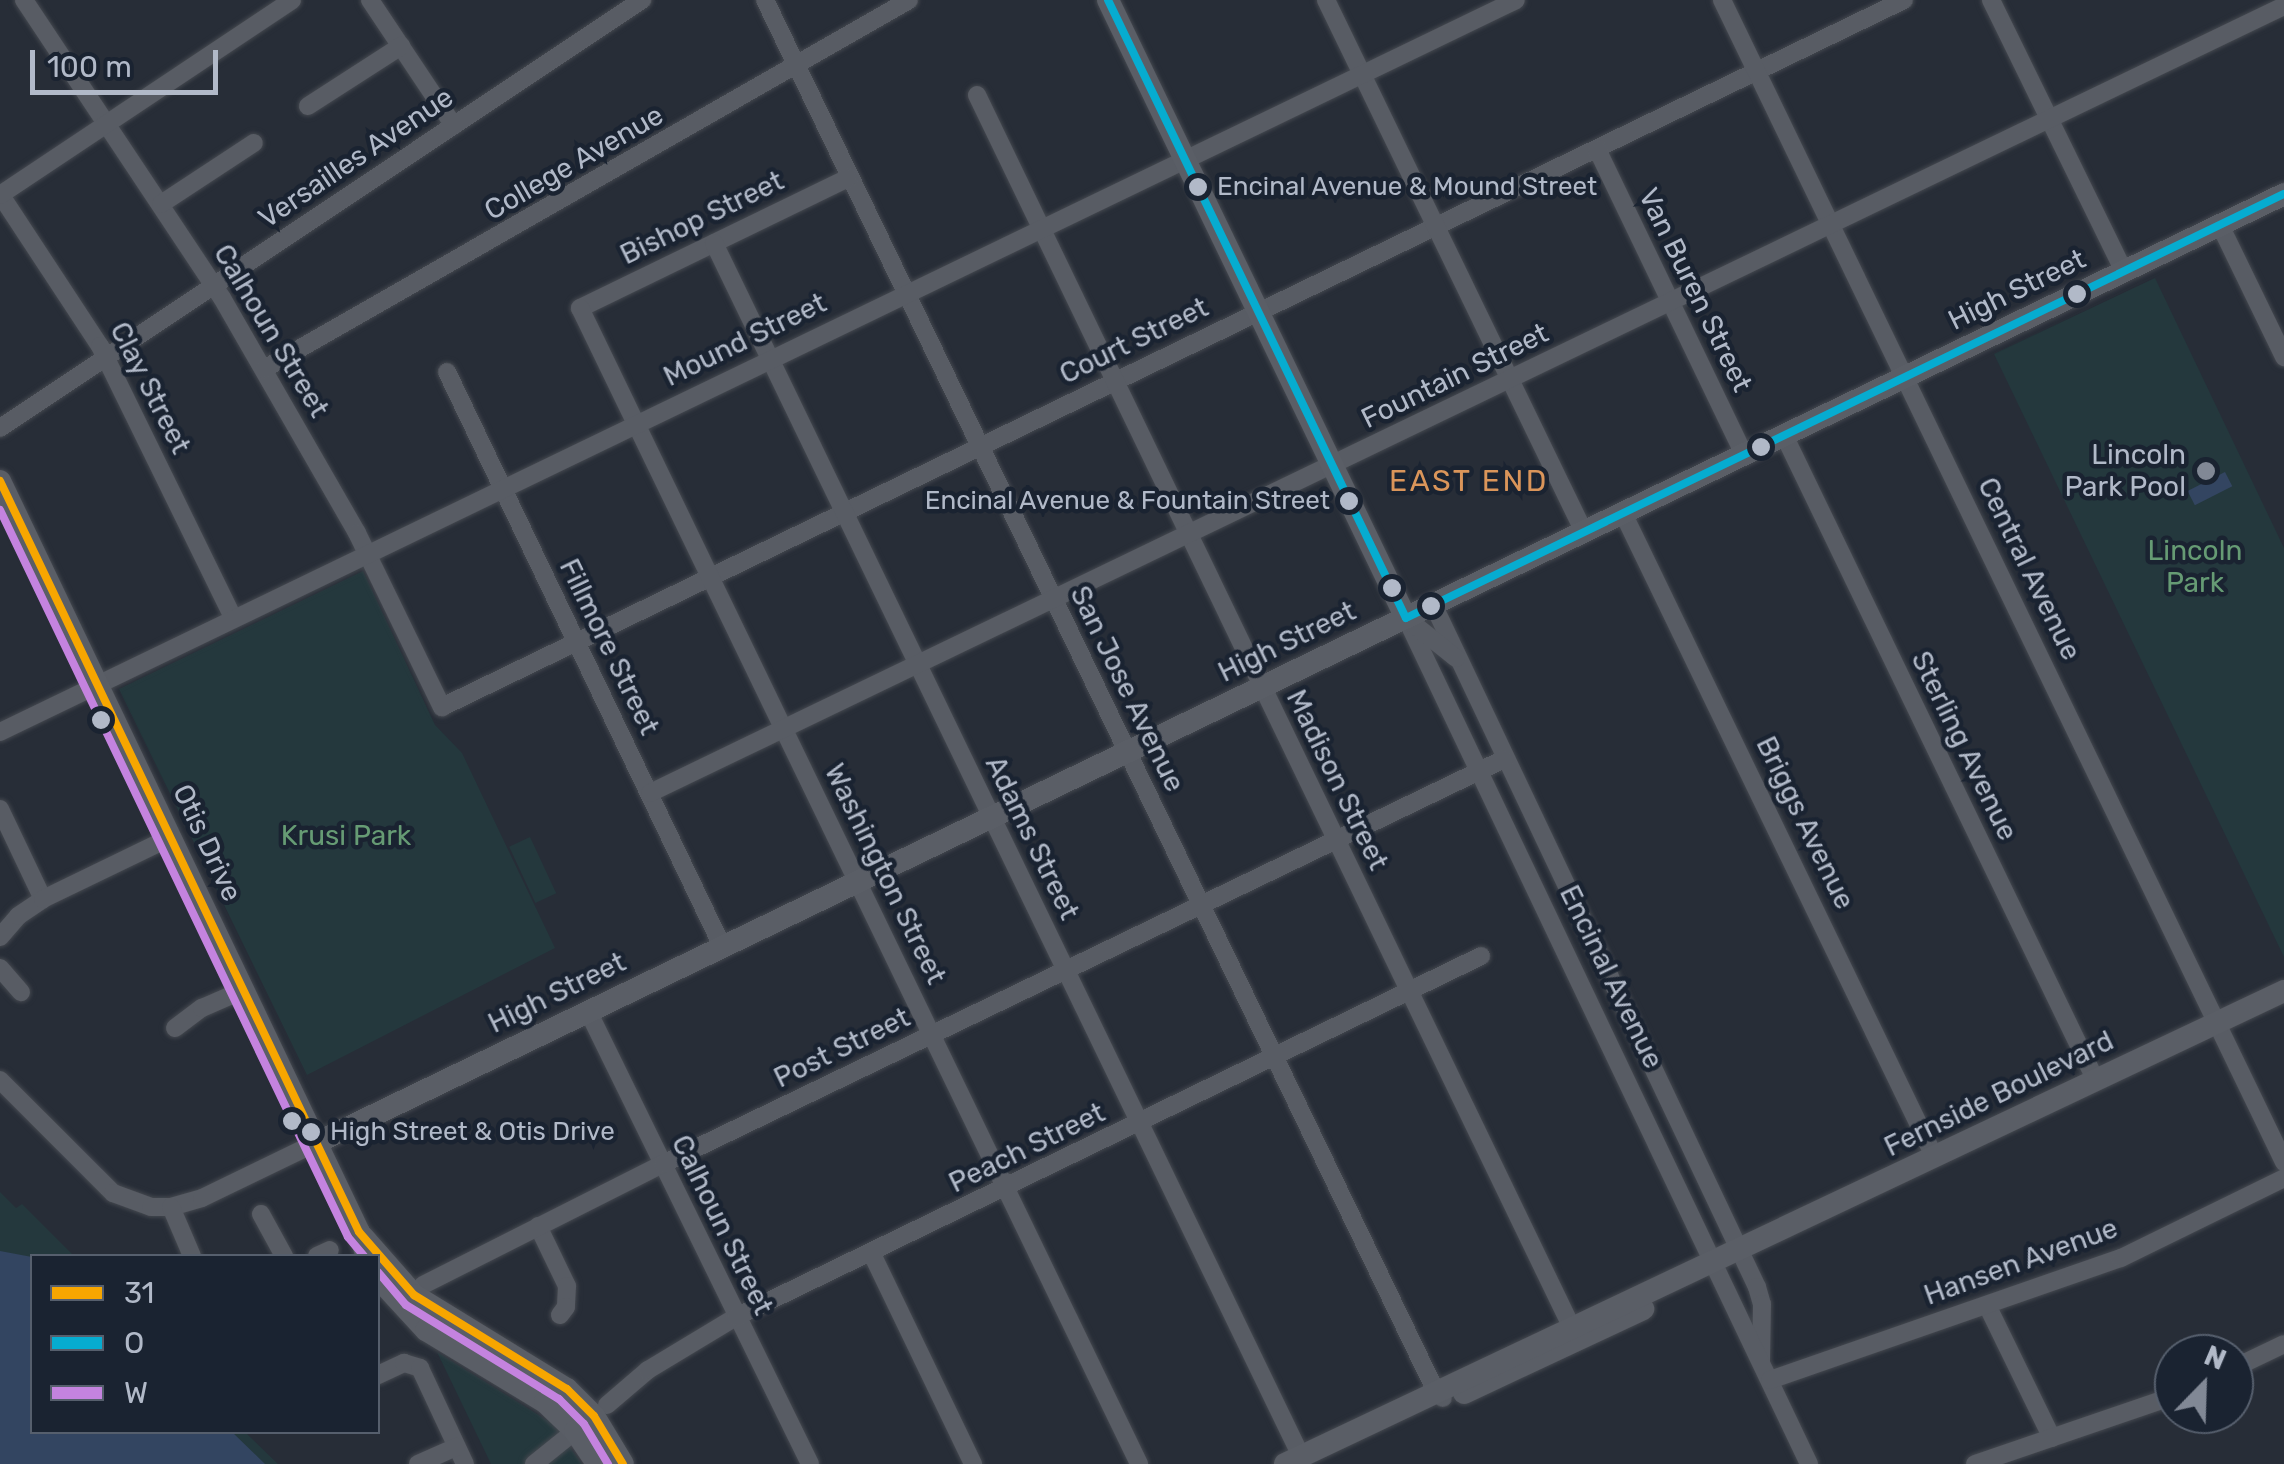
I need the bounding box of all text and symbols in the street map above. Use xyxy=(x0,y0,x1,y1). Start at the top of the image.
scale bar xyxy=(35,30,222,92)
text: 100 m xyxy=(47,49,132,85)
street label: Versailles Avenue xyxy=(252,80,460,236)
street label: College Avenue xyxy=(478,98,670,228)
street label: Bishop Street xyxy=(615,164,789,272)
place label: Encinal Avenue & Mound Street xyxy=(1217,171,1598,203)
marker: Encinal Avenue & Mound Street xyxy=(1188,177,1208,197)
street label: Van Buren Street xyxy=(1631,183,1759,397)
street label: Calhoun Street xyxy=(206,238,336,424)
street label: High Street xyxy=(1943,242,2091,338)
unlabelled marker xyxy=(2067,284,2087,304)
street label: Mound Street xyxy=(658,286,832,394)
street label: Court Street xyxy=(1054,291,1214,391)
street label: Clay Street xyxy=(102,316,198,460)
street label: Fountain Street xyxy=(1356,316,1554,436)
unlabelled marker xyxy=(1751,437,1771,457)
place label: Lincoln Park Pool xyxy=(2064,438,2186,504)
marker: Lincoln Park Pool xyxy=(2195,460,2217,482)
district label: EAST END xyxy=(1389,463,1549,499)
street label: Central Avenue xyxy=(1970,472,2088,666)
place label: Encinal Avenue & Fountain Street xyxy=(924,485,1330,517)
marker: Encinal Avenue & Fountain Street xyxy=(1339,491,1359,511)
park label: Lincoln Park xyxy=(2148,534,2242,600)
street label: Fillmore Street xyxy=(552,554,666,740)
unlabelled marker xyxy=(1382,578,1402,598)
street label: San Jose Avenue xyxy=(1062,580,1192,798)
street label: High Street xyxy=(1213,594,1361,690)
unlabelled marker xyxy=(1421,596,1441,616)
street label: Sterling Avenue xyxy=(1904,646,2024,846)
street label: Madison Street xyxy=(1279,684,1395,876)
unlabelled marker xyxy=(91,710,111,730)
street label: Briggs Avenue xyxy=(1749,731,1861,915)
street label: Adams Street xyxy=(978,751,1086,925)
street label: Washington Street xyxy=(817,758,953,990)
street label: Otis Drive xyxy=(165,779,249,907)
park label: Krusi Park xyxy=(281,819,411,853)
street label: Encinal Avenue xyxy=(1552,880,1670,1074)
street label: High Street xyxy=(483,945,631,1041)
street label: Post Street xyxy=(769,1001,915,1095)
street label: Fernside Boulevard xyxy=(1879,1024,2119,1164)
street label: Peach Street xyxy=(944,1096,1110,1200)
unlabelled marker xyxy=(282,1111,302,1131)
place label: High Street & Otis Drive xyxy=(330,1116,615,1148)
marker: High Street & Otis Drive xyxy=(301,1122,321,1142)
street label: Calhoun Street xyxy=(664,1130,780,1320)
street label: Hansen Avenue xyxy=(1919,1211,2123,1313)
legend xyxy=(30,1254,380,1434)
text: 31 xyxy=(124,1275,154,1311)
text: O xyxy=(124,1325,144,1361)
north arrow xyxy=(2154,1334,2254,1434)
text: N xyxy=(2199,1339,2231,1377)
text: W xyxy=(124,1375,148,1411)

